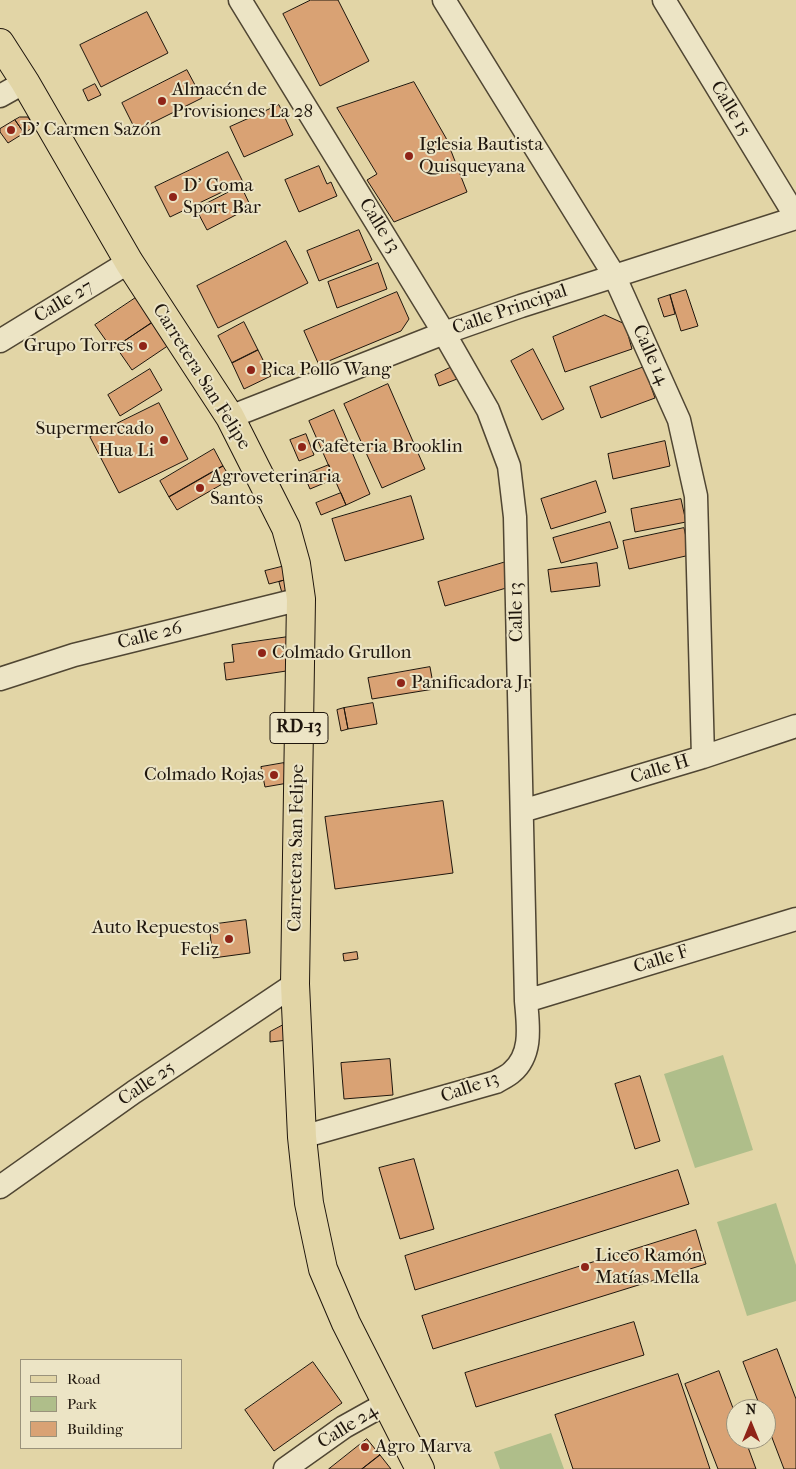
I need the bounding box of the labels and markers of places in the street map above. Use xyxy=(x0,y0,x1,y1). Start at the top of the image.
place label: Almacén de Provisiones La 28 xyxy=(172,79,313,123)
marker: Almacén de Provisiones La 28 xyxy=(156,95,168,107)
place label: D' Carmen Sazón xyxy=(21,119,161,141)
marker: D' Carmen Sazón xyxy=(5,124,17,136)
place label: Iglesia Bautista Quisqueyana xyxy=(419,134,543,178)
marker: Iglesia Bautista Quisqueyana xyxy=(403,150,415,162)
place label: D' Goma Sport Bar xyxy=(183,175,261,219)
marker: D' Goma Sport Bar xyxy=(167,191,179,203)
place label: Grupo Torres xyxy=(24,335,133,357)
marker: Grupo Torres xyxy=(137,340,149,352)
place label: Pica Pollo Wang xyxy=(261,359,391,381)
marker: Pica Pollo Wang xyxy=(245,364,257,376)
place label: Supermercado Hua Li xyxy=(35,418,154,462)
marker: Supermercado Hua Li xyxy=(158,434,170,446)
place label: Cafeteria Brooklin xyxy=(312,436,463,458)
marker: Cafeteria Brooklin xyxy=(296,441,308,453)
place label: Agroveterinaria Santos xyxy=(210,466,341,510)
marker: Agroveterinaria Santos xyxy=(194,482,206,494)
place label: Colmado Grullon xyxy=(272,642,411,664)
marker: Colmado Grullon xyxy=(256,647,268,659)
place label: Panificadora Jr xyxy=(411,672,531,694)
marker: Panificadora Jr xyxy=(395,677,407,689)
place label: Colmado Rojas xyxy=(144,764,264,786)
marker: Colmado Rojas xyxy=(268,769,280,781)
place label: Auto Repuestos Feliz xyxy=(92,917,219,961)
marker: Auto Repuestos Feliz xyxy=(223,933,235,945)
place label: Liceo Ramón Matías Mella xyxy=(595,1245,703,1289)
marker: Liceo Ramón Matías Mella xyxy=(579,1261,591,1273)
place label: Agro Marva xyxy=(375,1436,472,1458)
marker: Agro Marva xyxy=(359,1441,371,1453)

